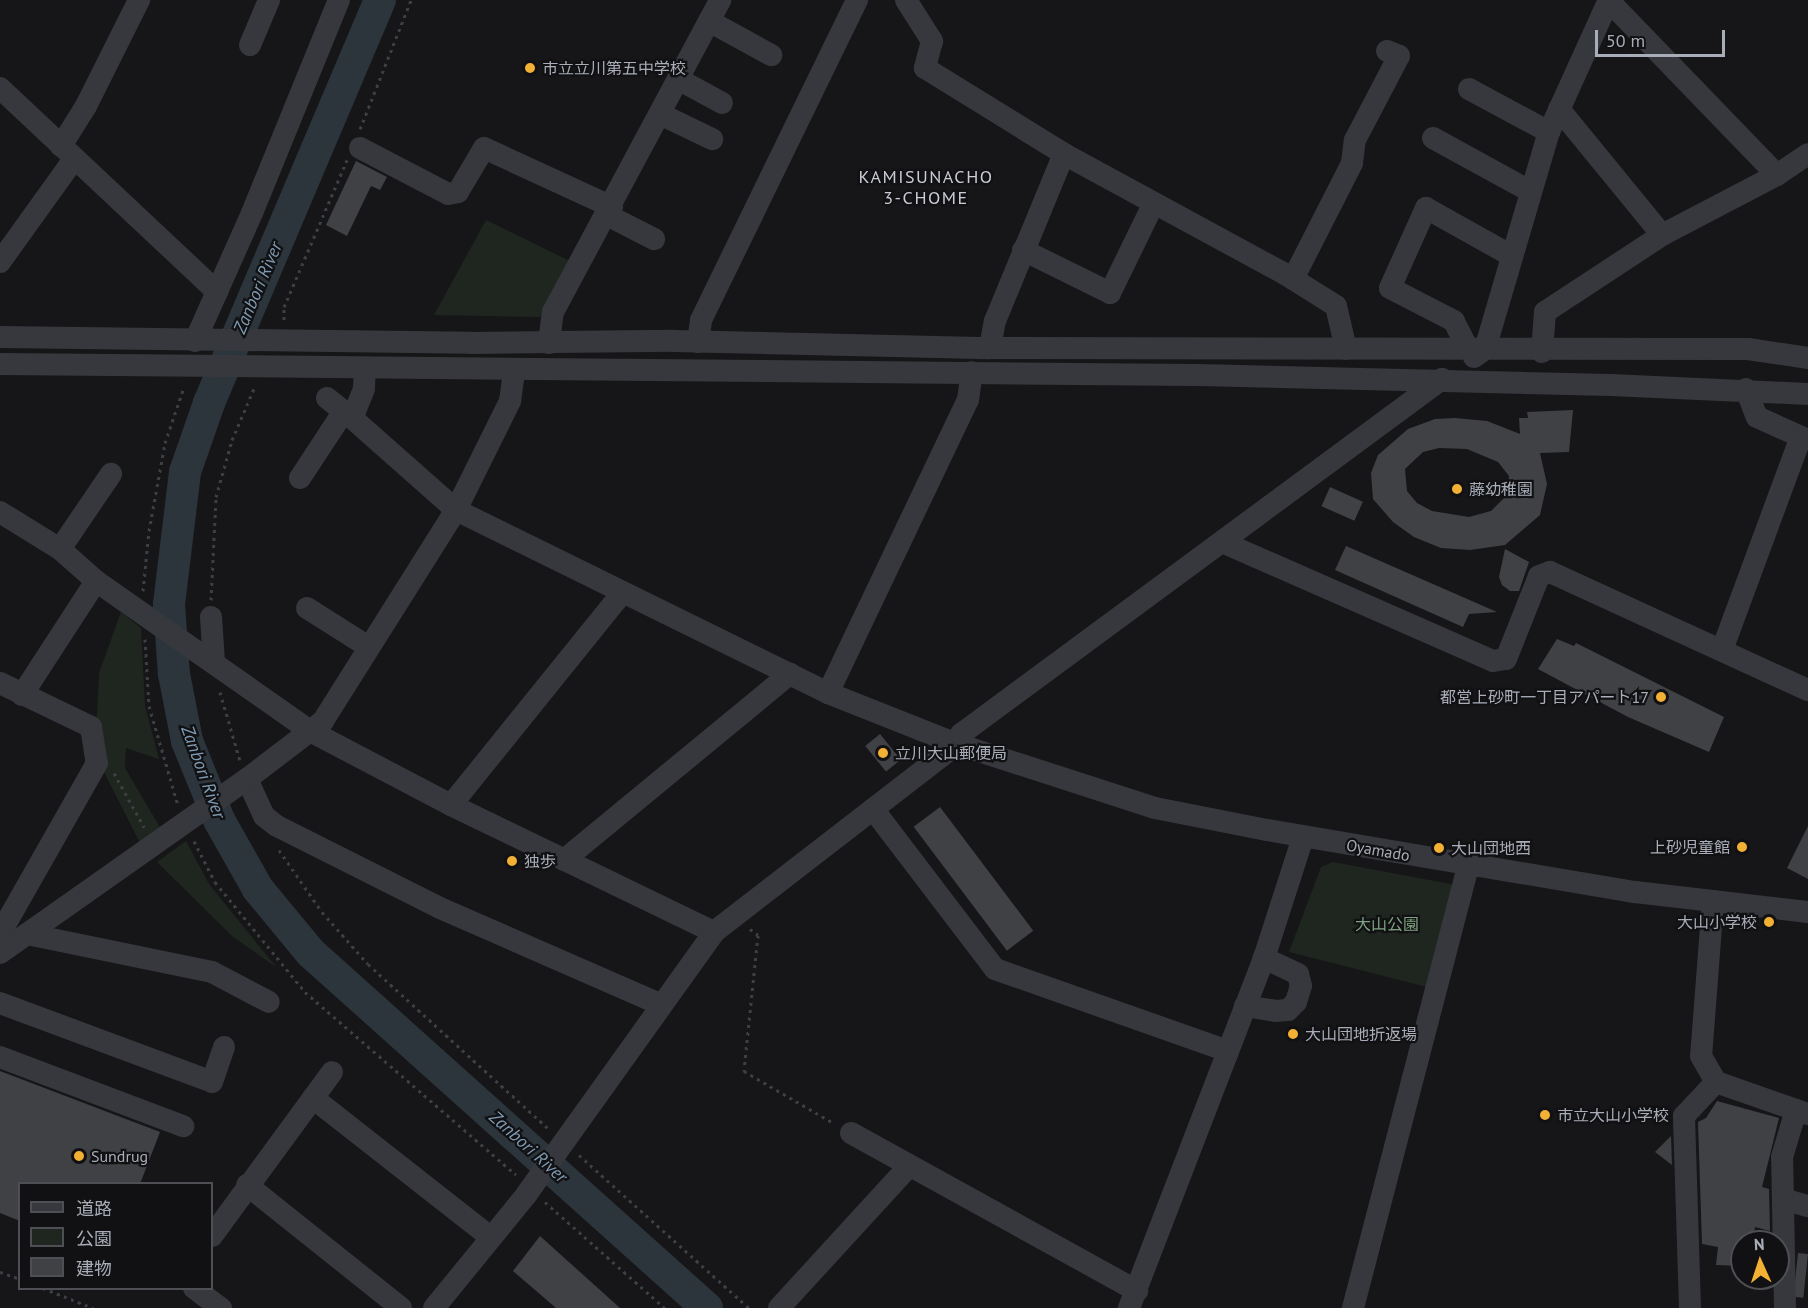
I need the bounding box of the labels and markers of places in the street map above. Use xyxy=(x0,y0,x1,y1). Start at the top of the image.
place label: 市立立川第五中学校 xyxy=(542,58,686,78)
marker: 市立立川第五中学校 xyxy=(523,61,537,75)
place label: 藤幼稚園 xyxy=(1469,479,1533,499)
marker: 藤幼稚園 xyxy=(1450,482,1464,496)
place label: 都営上砂町一丁目アパート17 xyxy=(1440,687,1649,707)
marker: 都営上砂町一丁目アパート17 xyxy=(1654,690,1668,704)
place label: 立川大山郵便局 xyxy=(895,743,1007,763)
marker: 立川大山郵便局 xyxy=(876,746,890,760)
place label: 上砂児童館 xyxy=(1650,837,1730,857)
place label: 大山団地西 xyxy=(1451,838,1531,858)
marker: 上砂児童館 xyxy=(1735,840,1749,854)
marker: 大山団地西 xyxy=(1432,841,1446,855)
place label: 独歩 xyxy=(524,851,556,871)
marker: 独歩 xyxy=(505,854,519,868)
place label: 大山小学校 xyxy=(1677,912,1757,932)
marker: 大山小学校 xyxy=(1762,915,1776,929)
place label: 大山団地折返場 xyxy=(1305,1024,1417,1044)
marker: 大山団地折返場 xyxy=(1286,1027,1300,1041)
place label: 市立大山小学校 xyxy=(1557,1105,1669,1125)
marker: 市立大山小学校 xyxy=(1538,1108,1552,1122)
place label: Sundrug xyxy=(91,1146,148,1166)
marker: Sundrug xyxy=(72,1149,86,1163)

